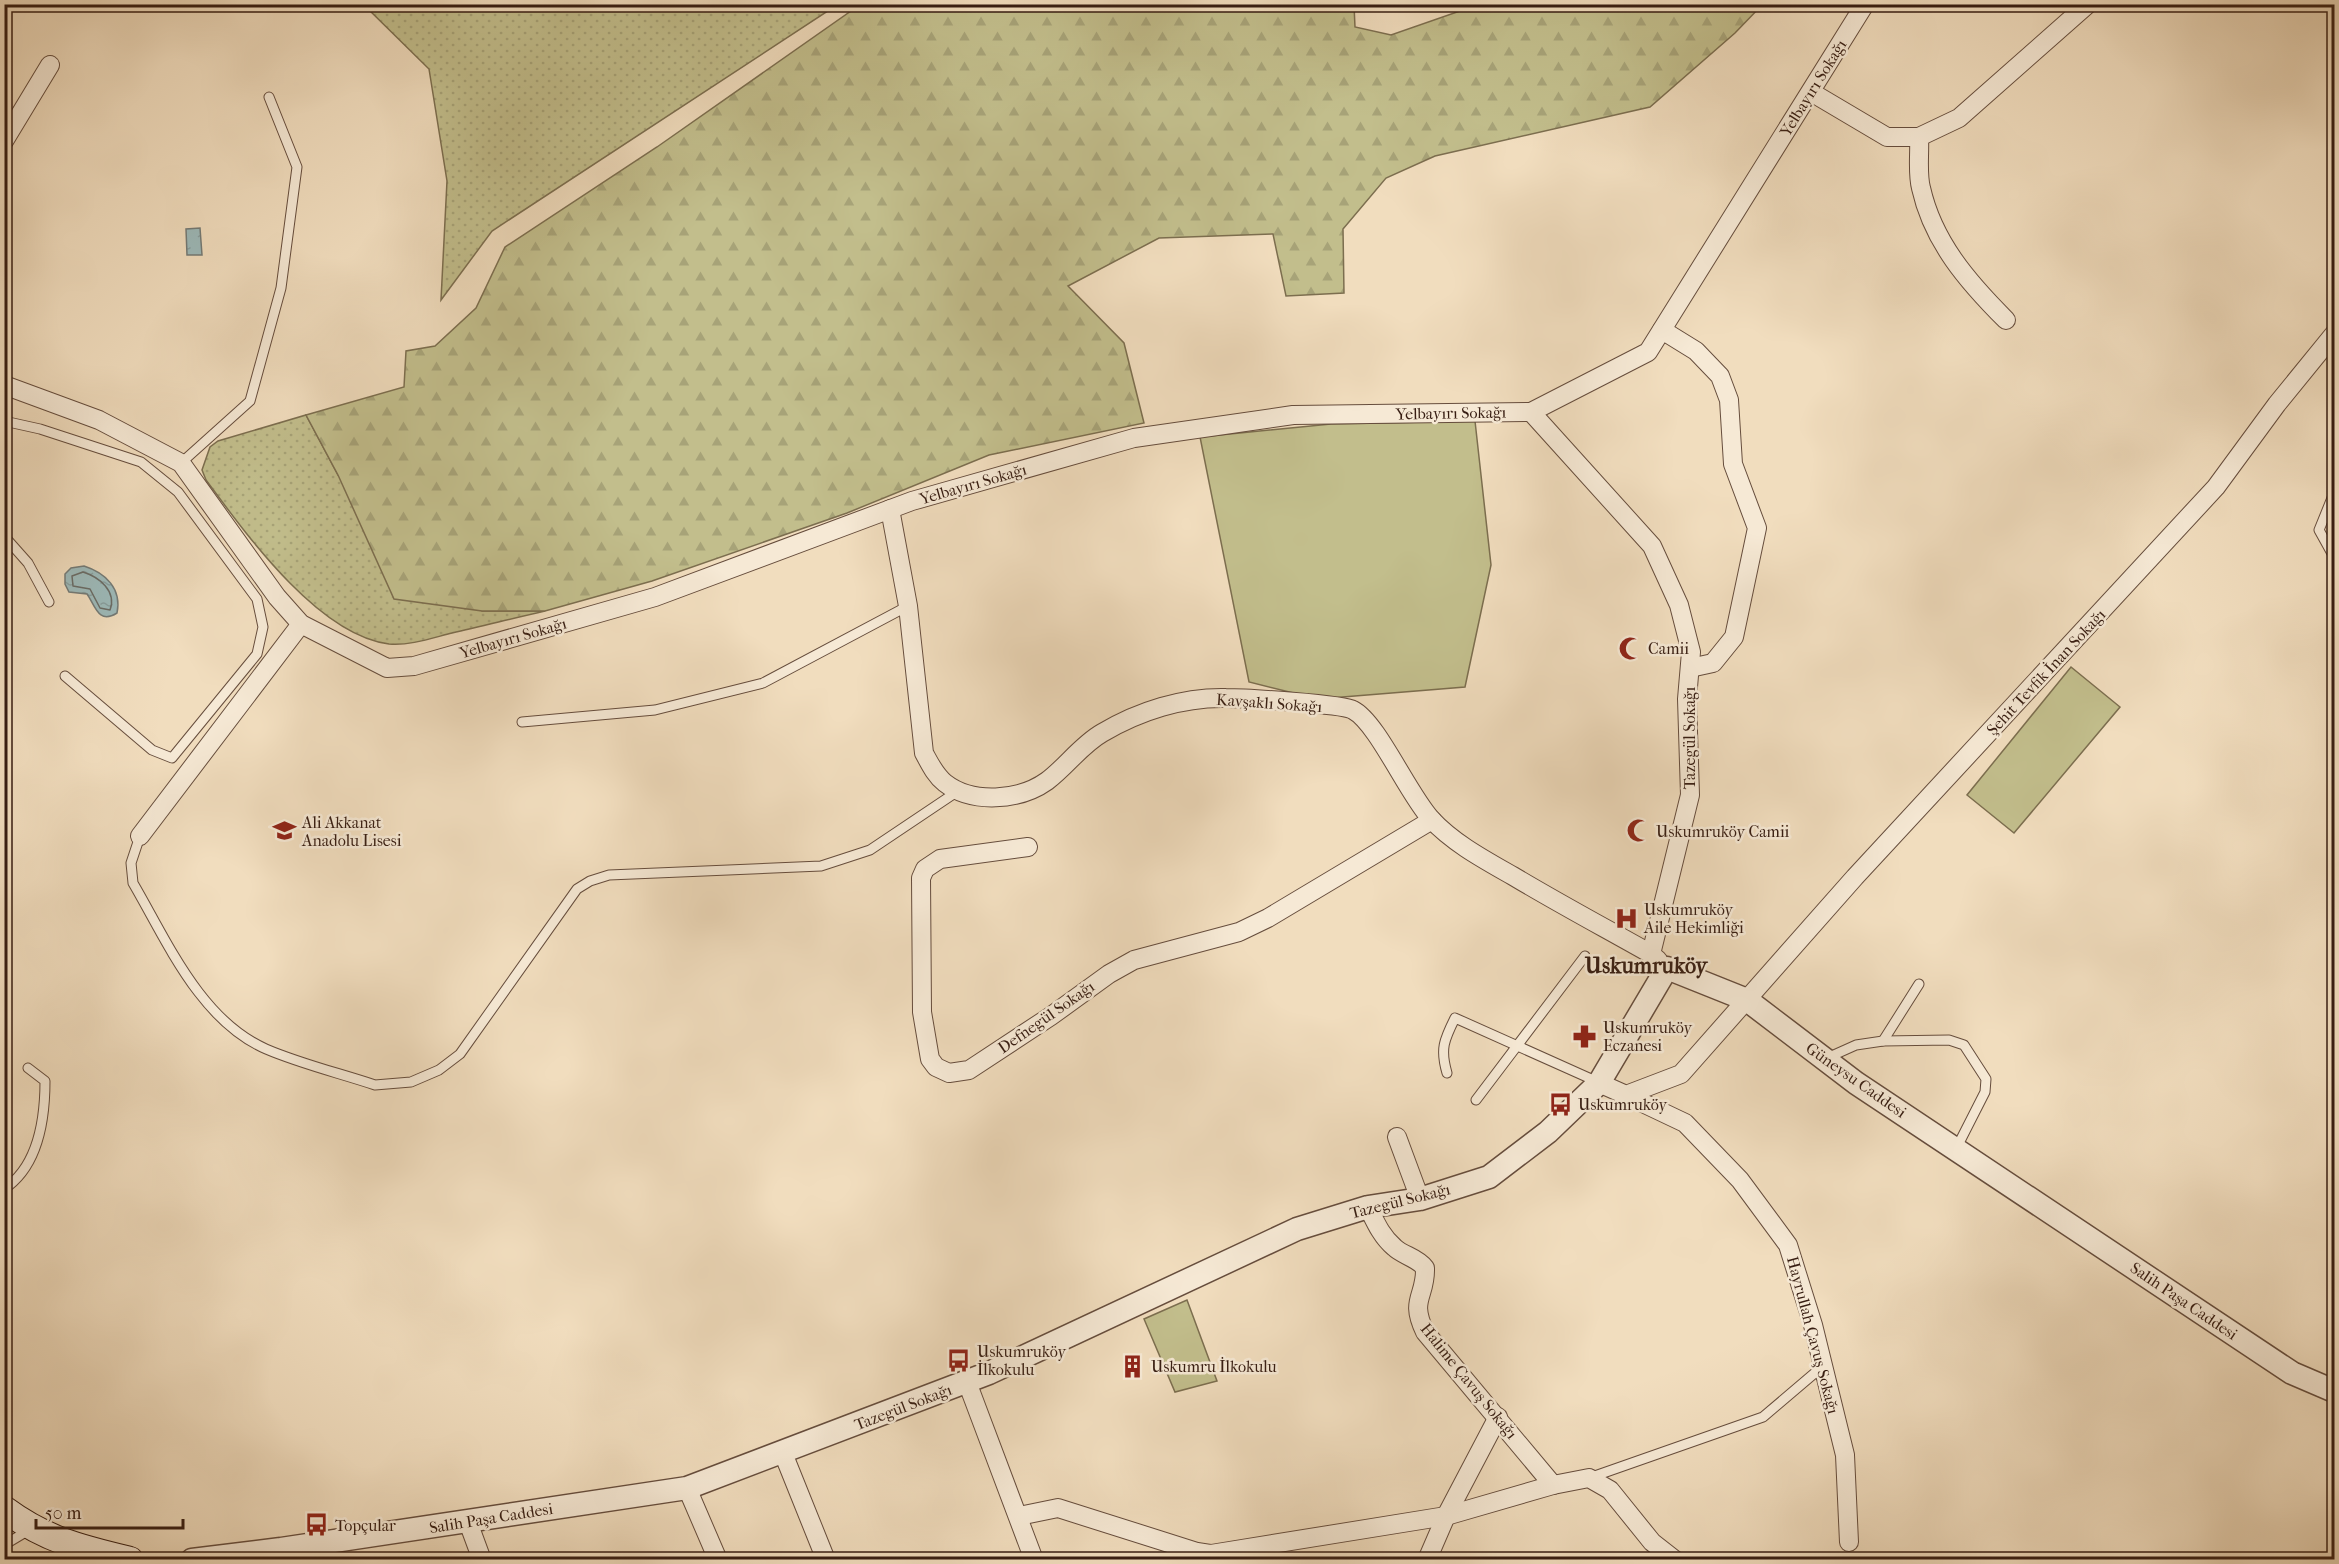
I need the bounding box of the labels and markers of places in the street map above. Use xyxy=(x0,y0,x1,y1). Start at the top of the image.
mosque icon: Camii xyxy=(1617,635,1643,661)
place label: Camii xyxy=(1648,639,1689,658)
place label: Ali Akkanat Anadolu Lisesi xyxy=(301,813,402,850)
school or university icon: Ali Akkanat Anadolu Lisesi xyxy=(271,818,297,844)
mosque icon: Uskumruköy Camii xyxy=(1625,818,1651,844)
place label: Uskumruköy Camii xyxy=(1656,822,1790,841)
place label: Uskumruköy Aile Hekimliği xyxy=(1643,900,1744,937)
hospital icon: Uskumruköy Aile Hekimliği xyxy=(1613,905,1639,931)
place label: Uskumruköy Eczanesi xyxy=(1603,1018,1692,1055)
pharmacy icon: Uskumruköy Eczanesi xyxy=(1572,1023,1598,1049)
bus stop icon: Uskumruköy xyxy=(1547,1091,1573,1117)
place label: Uskumruköy xyxy=(1578,1095,1667,1114)
place label: Uskumruköy İlkokulu xyxy=(977,1342,1066,1379)
bus stop icon: Uskumruköy İlkokulu xyxy=(946,1347,972,1373)
building icon: Uskumru İlkokulu xyxy=(1120,1353,1146,1379)
place label: Uskumru İlkokulu xyxy=(1151,1357,1277,1376)
bus stop icon: Topçular xyxy=(304,1512,330,1538)
place label: Topçular xyxy=(335,1516,396,1535)

